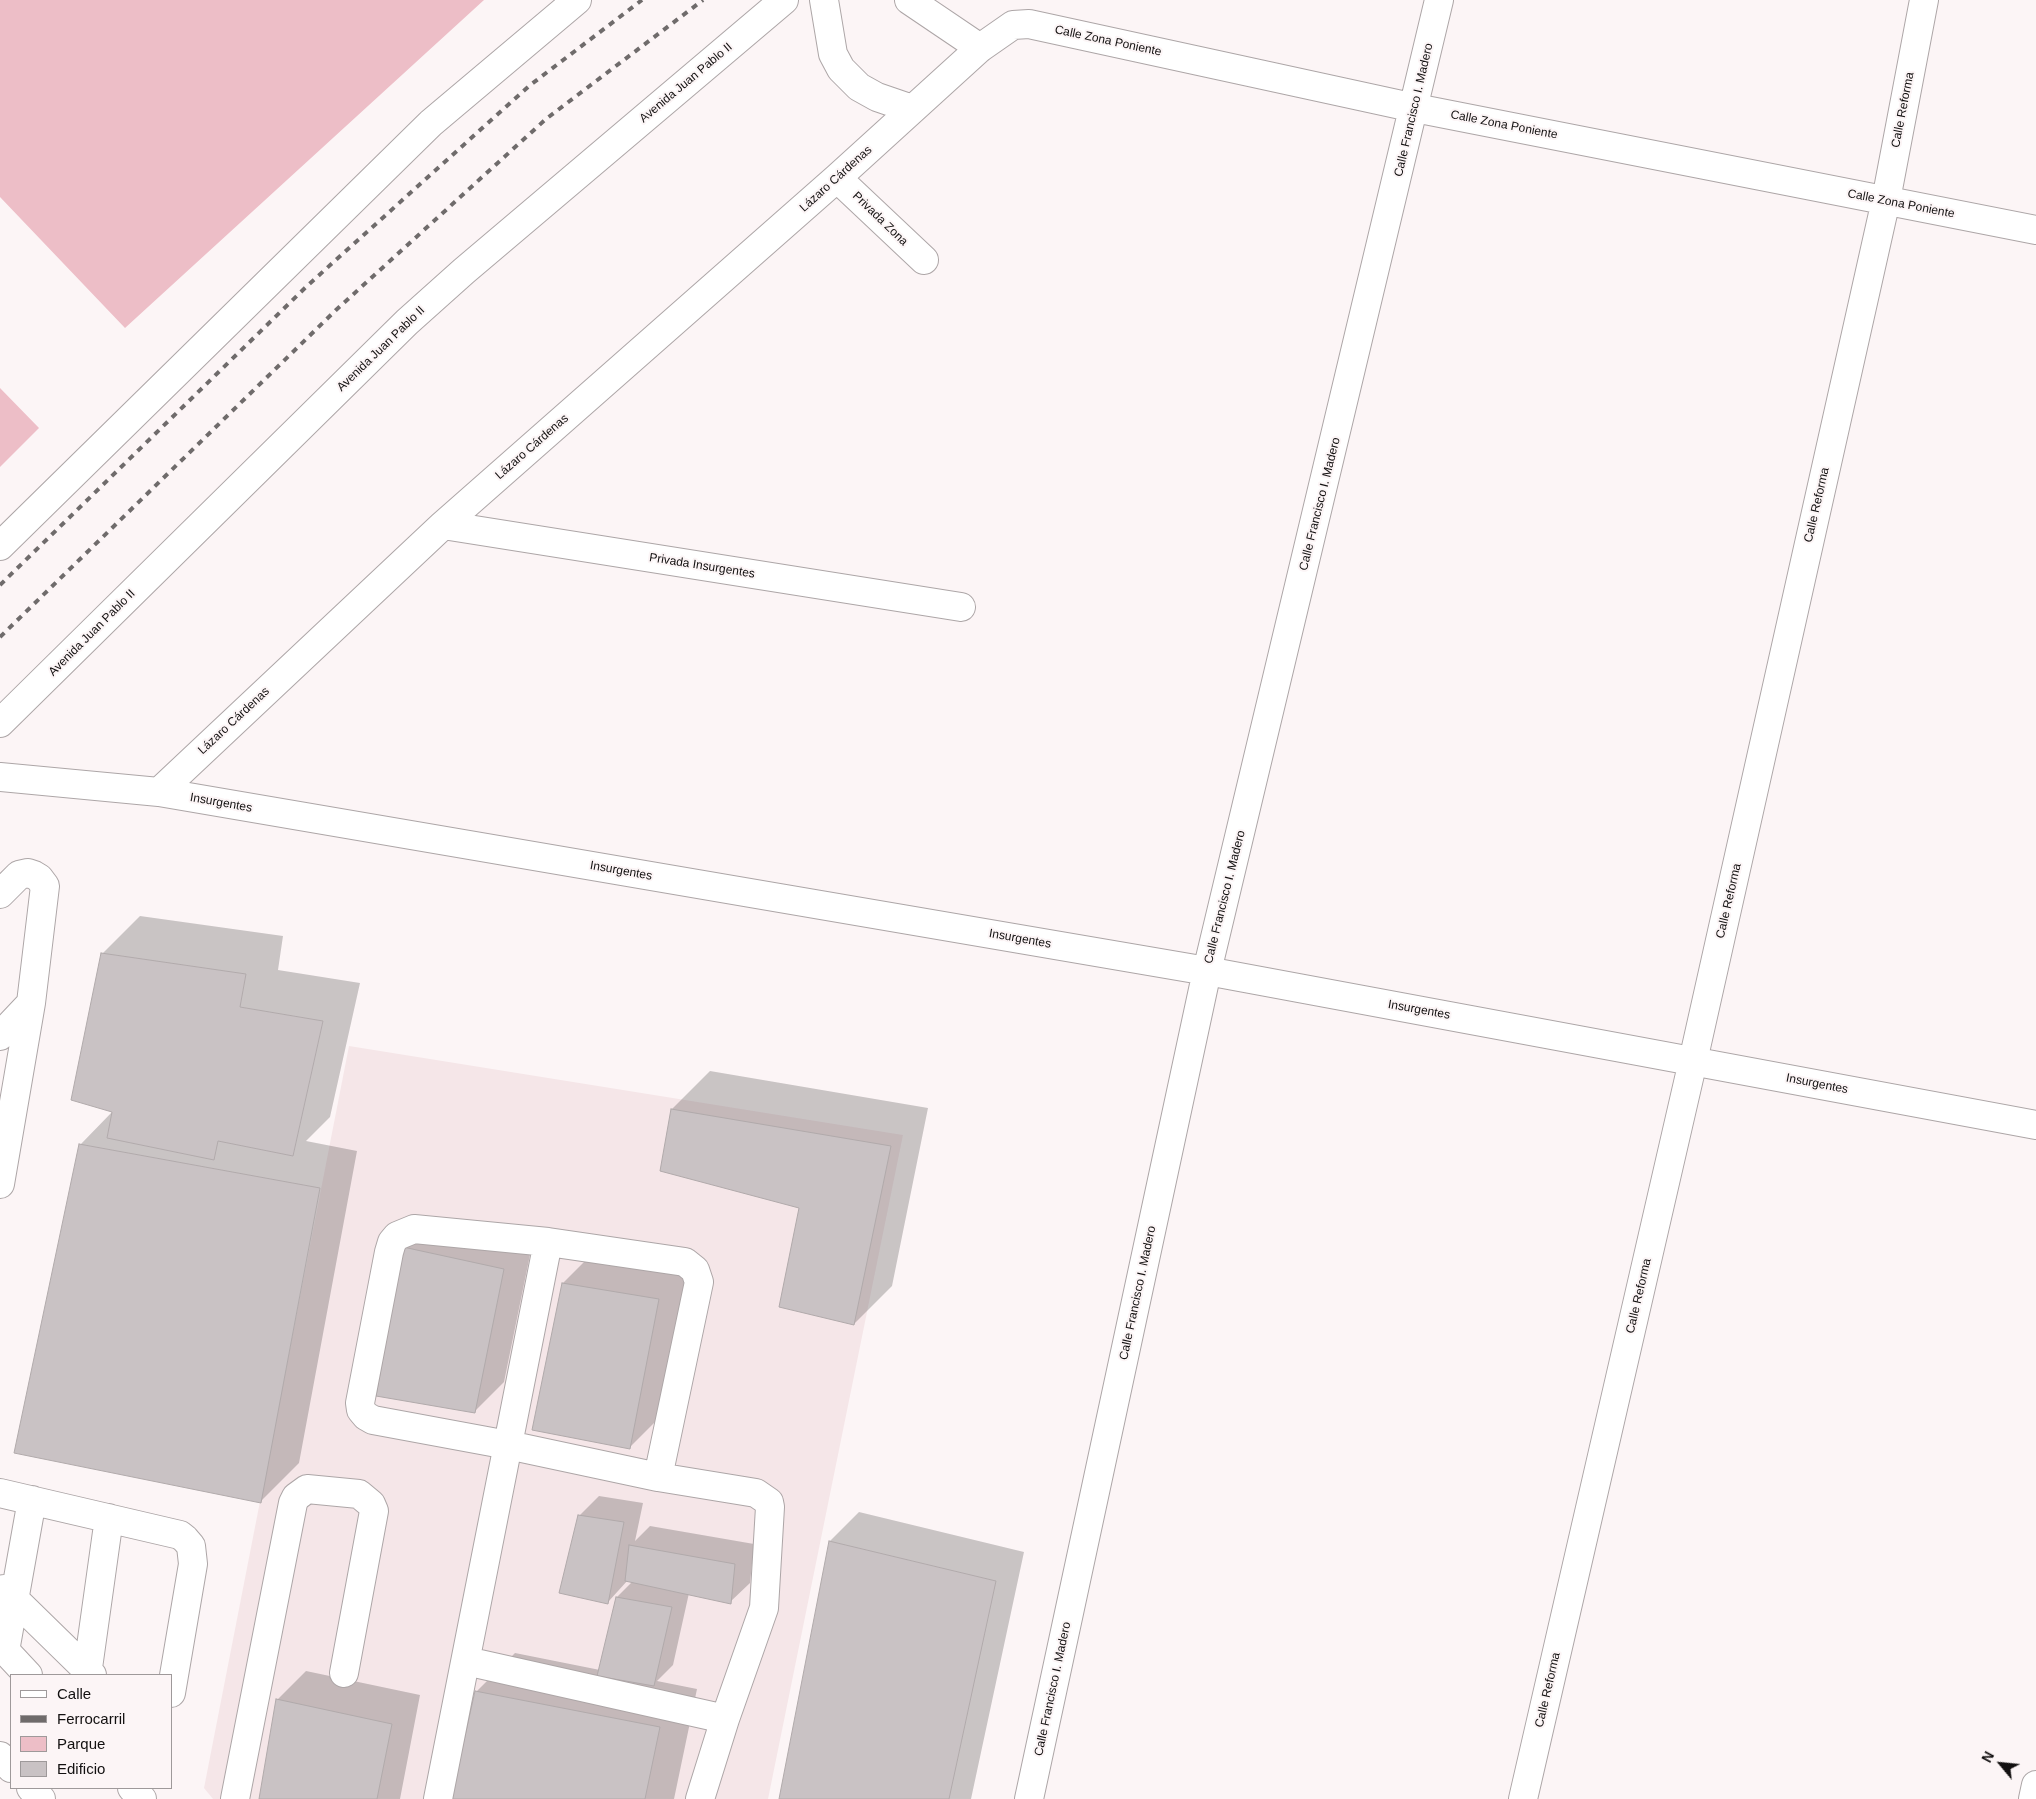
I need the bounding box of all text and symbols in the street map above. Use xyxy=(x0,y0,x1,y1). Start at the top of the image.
street label: Calle Zona Poniente xyxy=(1053,23,1163,59)
street label: Avenida Juan Pablo II xyxy=(637,40,735,126)
street label: Calle Francisco I. Madero xyxy=(1392,42,1436,178)
street label: Calle Reforma xyxy=(1889,71,1917,149)
street label: Calle Zona Poniente xyxy=(1449,108,1559,142)
street label: Lázaro Cárdenas xyxy=(797,143,875,215)
street label: Calle Zona Poniente xyxy=(1846,187,1956,221)
street label: Privada Zona xyxy=(849,189,911,249)
street label: Avenida Juan Pablo II xyxy=(334,303,428,395)
street label: Lázaro Cárdenas xyxy=(493,411,571,483)
street label: Calle Francisco I. Madero xyxy=(1296,436,1344,572)
street label: Calle Reforma xyxy=(1801,466,1833,544)
street label: Privada Insurgentes xyxy=(648,551,756,581)
street label: Avenida Juan Pablo II xyxy=(46,587,138,679)
street label: Lázaro Cárdenas xyxy=(195,684,273,758)
street label: Insurgentes xyxy=(189,790,253,816)
street label: Calle Francisco I. Madero xyxy=(1201,829,1249,965)
street label: Insurgentes xyxy=(589,858,653,884)
street label: Calle Reforma xyxy=(1713,862,1745,940)
street label: Insurgentes xyxy=(988,926,1052,952)
street label: Insurgentes xyxy=(1387,997,1451,1023)
street label: Insurgentes xyxy=(1785,1071,1849,1097)
street label: Calle Francisco I. Madero xyxy=(1117,1225,1159,1361)
street label: Calle Reforma xyxy=(1623,1257,1655,1335)
street label: Calle Francisco I. Madero xyxy=(1032,1621,1074,1757)
street label: Calle Reforma xyxy=(1532,1651,1564,1729)
legend xyxy=(10,1674,172,1789)
text: Calle xyxy=(57,1685,91,1702)
text: Ferrocarril xyxy=(57,1710,125,1727)
text: Parque xyxy=(57,1735,105,1752)
north arrow xyxy=(1976,1739,2026,1789)
text: N xyxy=(1978,1749,1997,1765)
text: Edificio xyxy=(57,1760,105,1777)

